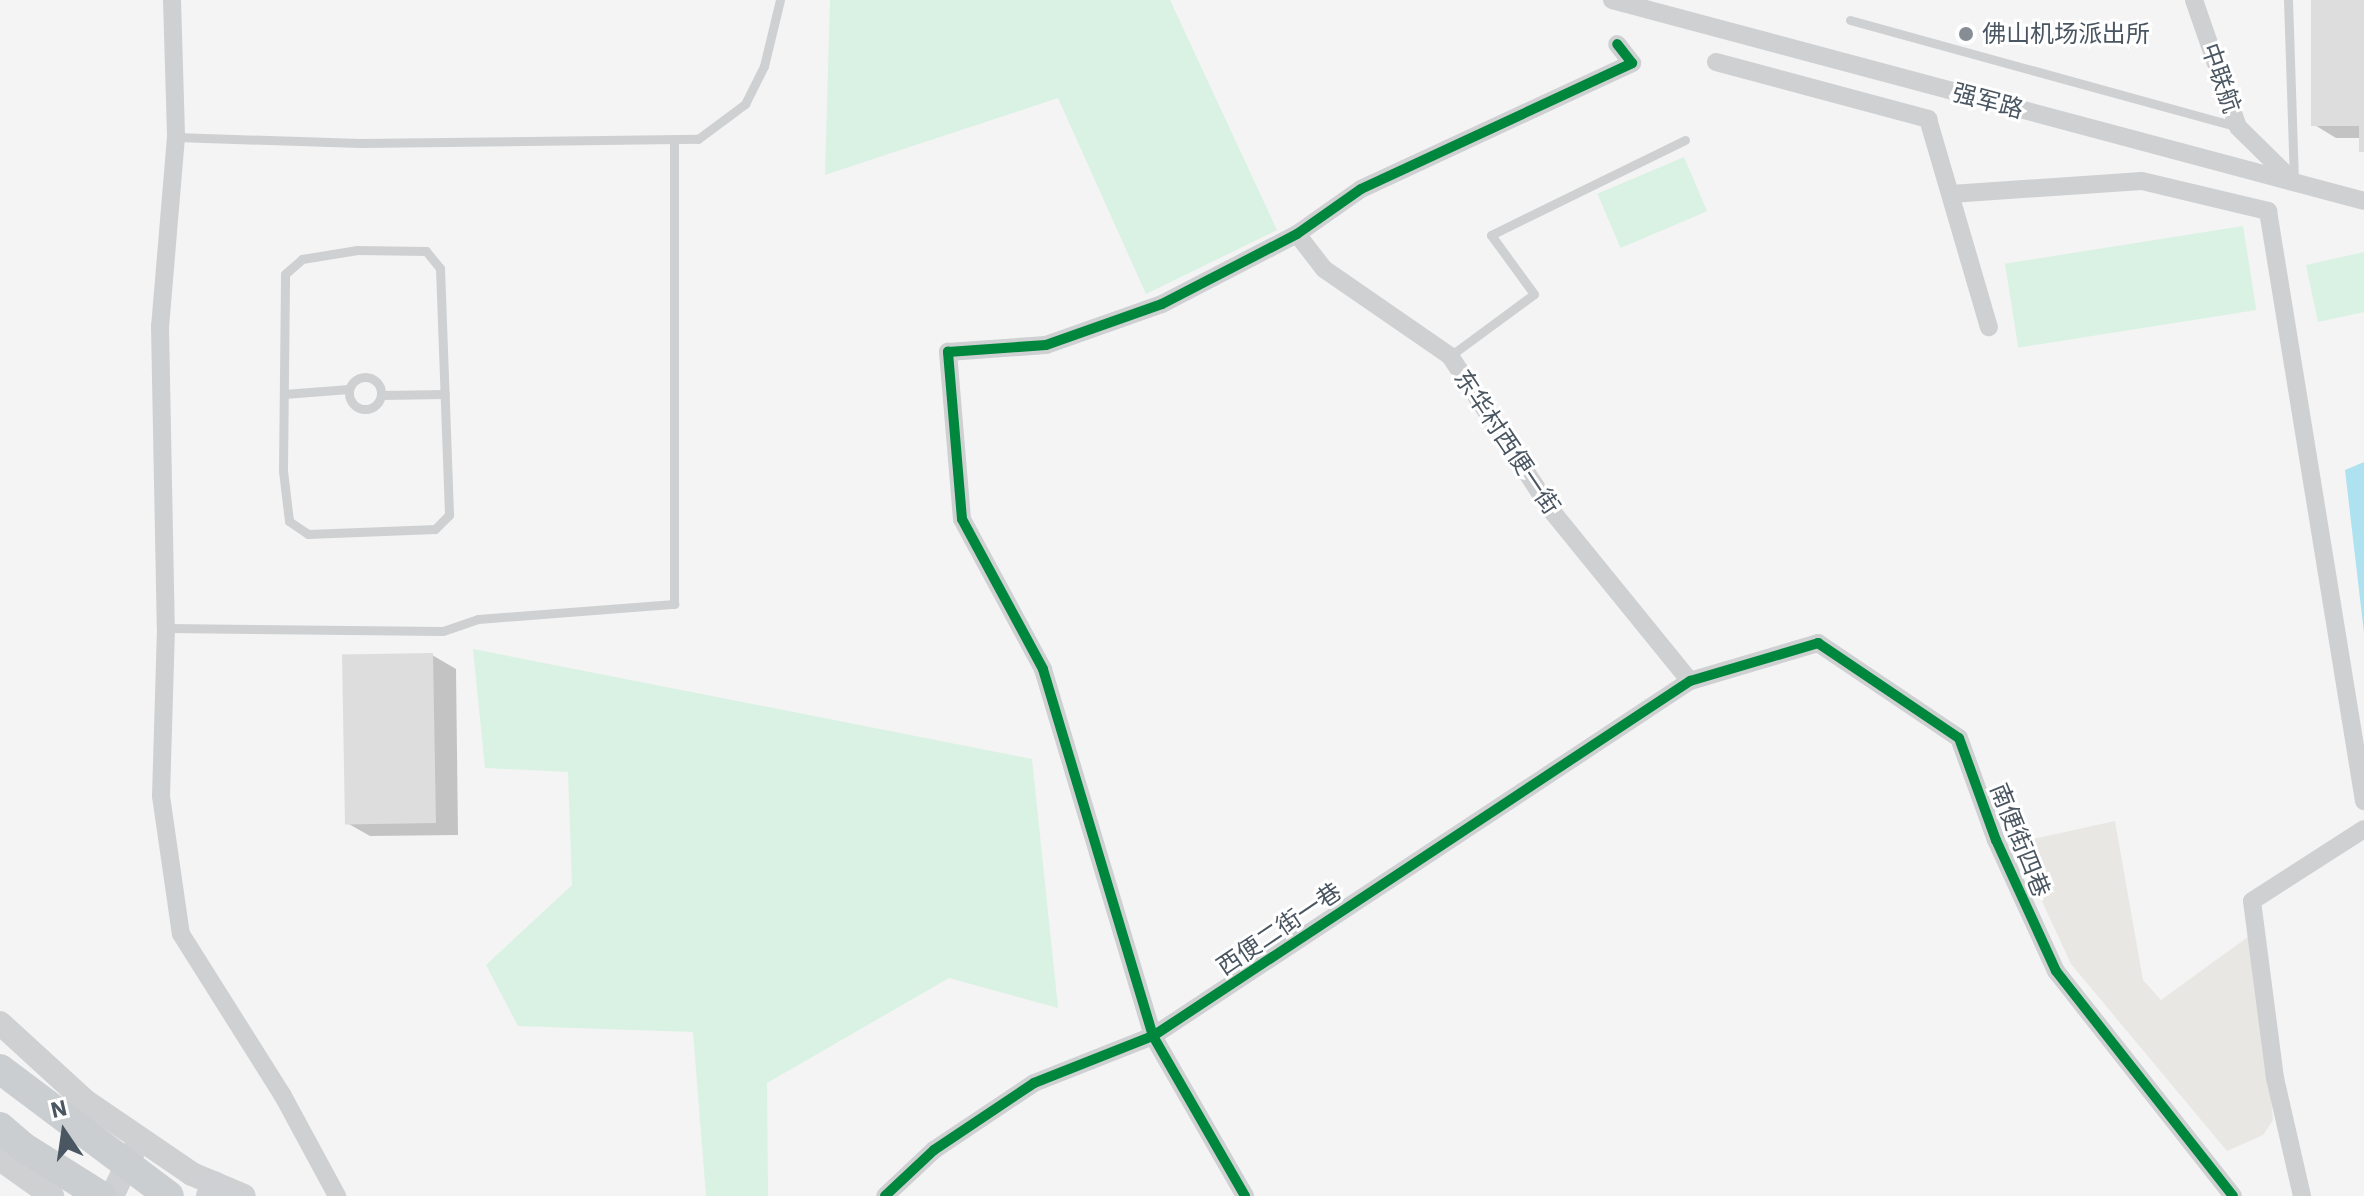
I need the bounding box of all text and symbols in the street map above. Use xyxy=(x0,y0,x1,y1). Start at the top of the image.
place label: 佛山机场派出所 xyxy=(1982,20,2150,48)
marker: 佛山机场派出所 xyxy=(1957,25,1975,43)
street label: 中联航 xyxy=(2196,39,2246,117)
street label: 强军路 xyxy=(1949,78,2027,124)
street label: 东华村西便一街 xyxy=(1448,364,1566,520)
street label: 南便街四巷 xyxy=(1984,779,2056,901)
street label: 西便二街一巷 xyxy=(1211,877,1347,981)
north arrow xyxy=(24,1092,104,1172)
text: N xyxy=(47,1092,70,1124)

